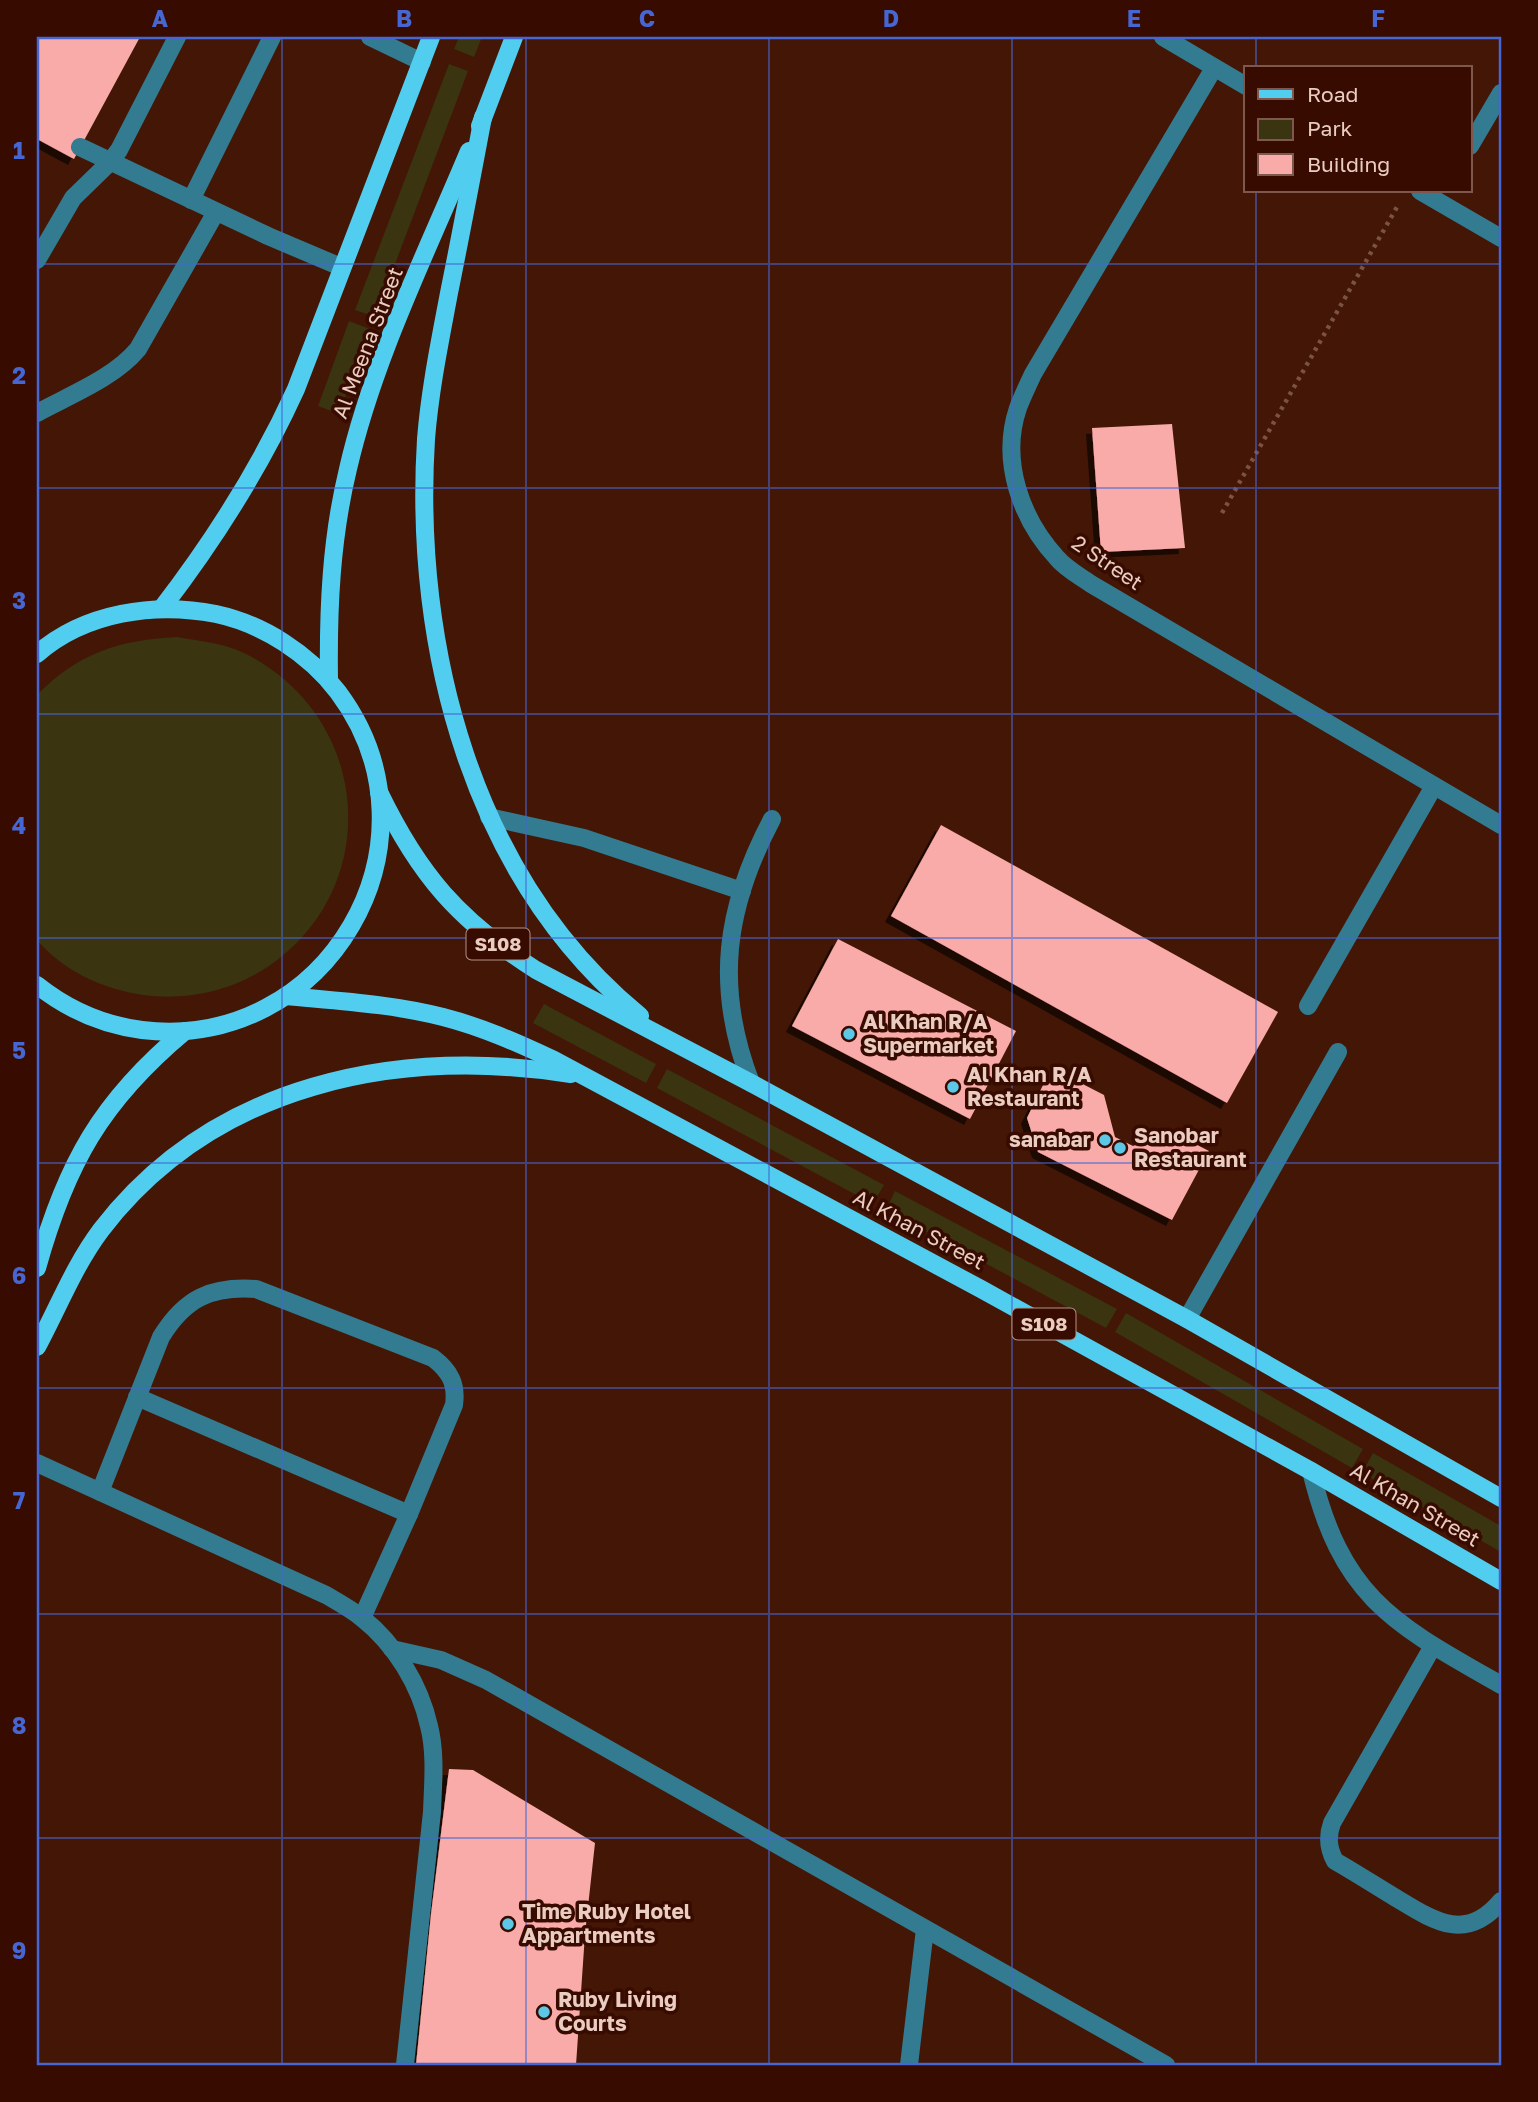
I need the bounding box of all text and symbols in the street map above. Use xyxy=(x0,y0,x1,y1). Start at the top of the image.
text: A xyxy=(152,4,169,32)
text: B xyxy=(396,4,412,32)
text: C xyxy=(639,4,655,32)
text: D xyxy=(883,4,899,32)
text: E xyxy=(1127,4,1141,32)
text: F xyxy=(1371,4,1385,32)
legend xyxy=(1244,66,1472,192)
text: Road xyxy=(1307,81,1358,107)
text: Park xyxy=(1307,115,1353,141)
text: 1 xyxy=(13,136,25,164)
text: Building xyxy=(1307,151,1390,177)
street label: Al Meena Street xyxy=(326,263,408,422)
text: 2 xyxy=(12,361,26,389)
street label: 2 Street xyxy=(1067,529,1148,595)
text: 3 xyxy=(12,586,26,614)
text: 4 xyxy=(12,811,26,839)
road number: S108 xyxy=(466,928,530,960)
place label: Al Khan R/A Supermarket xyxy=(863,1008,994,1058)
marker: Al Khan R/A Supermarket xyxy=(841,1026,857,1042)
text: 5 xyxy=(12,1036,26,1064)
place label: Al Khan R/A Restaurant xyxy=(967,1061,1092,1111)
marker: Al Khan R/A Restaurant xyxy=(945,1079,961,1095)
place label: Sanobar Restaurant xyxy=(1134,1122,1247,1172)
place label: sanabar xyxy=(1009,1126,1091,1152)
marker: sanabar xyxy=(1097,1132,1113,1148)
marker: Sanobar Restaurant xyxy=(1112,1140,1128,1156)
street label: Al Khan Street xyxy=(849,1184,990,1275)
text: 6 xyxy=(12,1261,26,1289)
road number: S108 xyxy=(1012,1308,1076,1340)
street label: Al Khan Street xyxy=(1346,1457,1485,1552)
text: 7 xyxy=(13,1486,25,1514)
text: 8 xyxy=(12,1711,26,1739)
place label: Time Ruby Hotel Appartments xyxy=(522,1898,691,1948)
marker: Time Ruby Hotel Appartments xyxy=(500,1916,516,1932)
text: 9 xyxy=(12,1936,26,1964)
place label: Ruby Living Courts xyxy=(558,1986,677,2036)
marker: Ruby Living Courts xyxy=(536,2004,552,2020)

